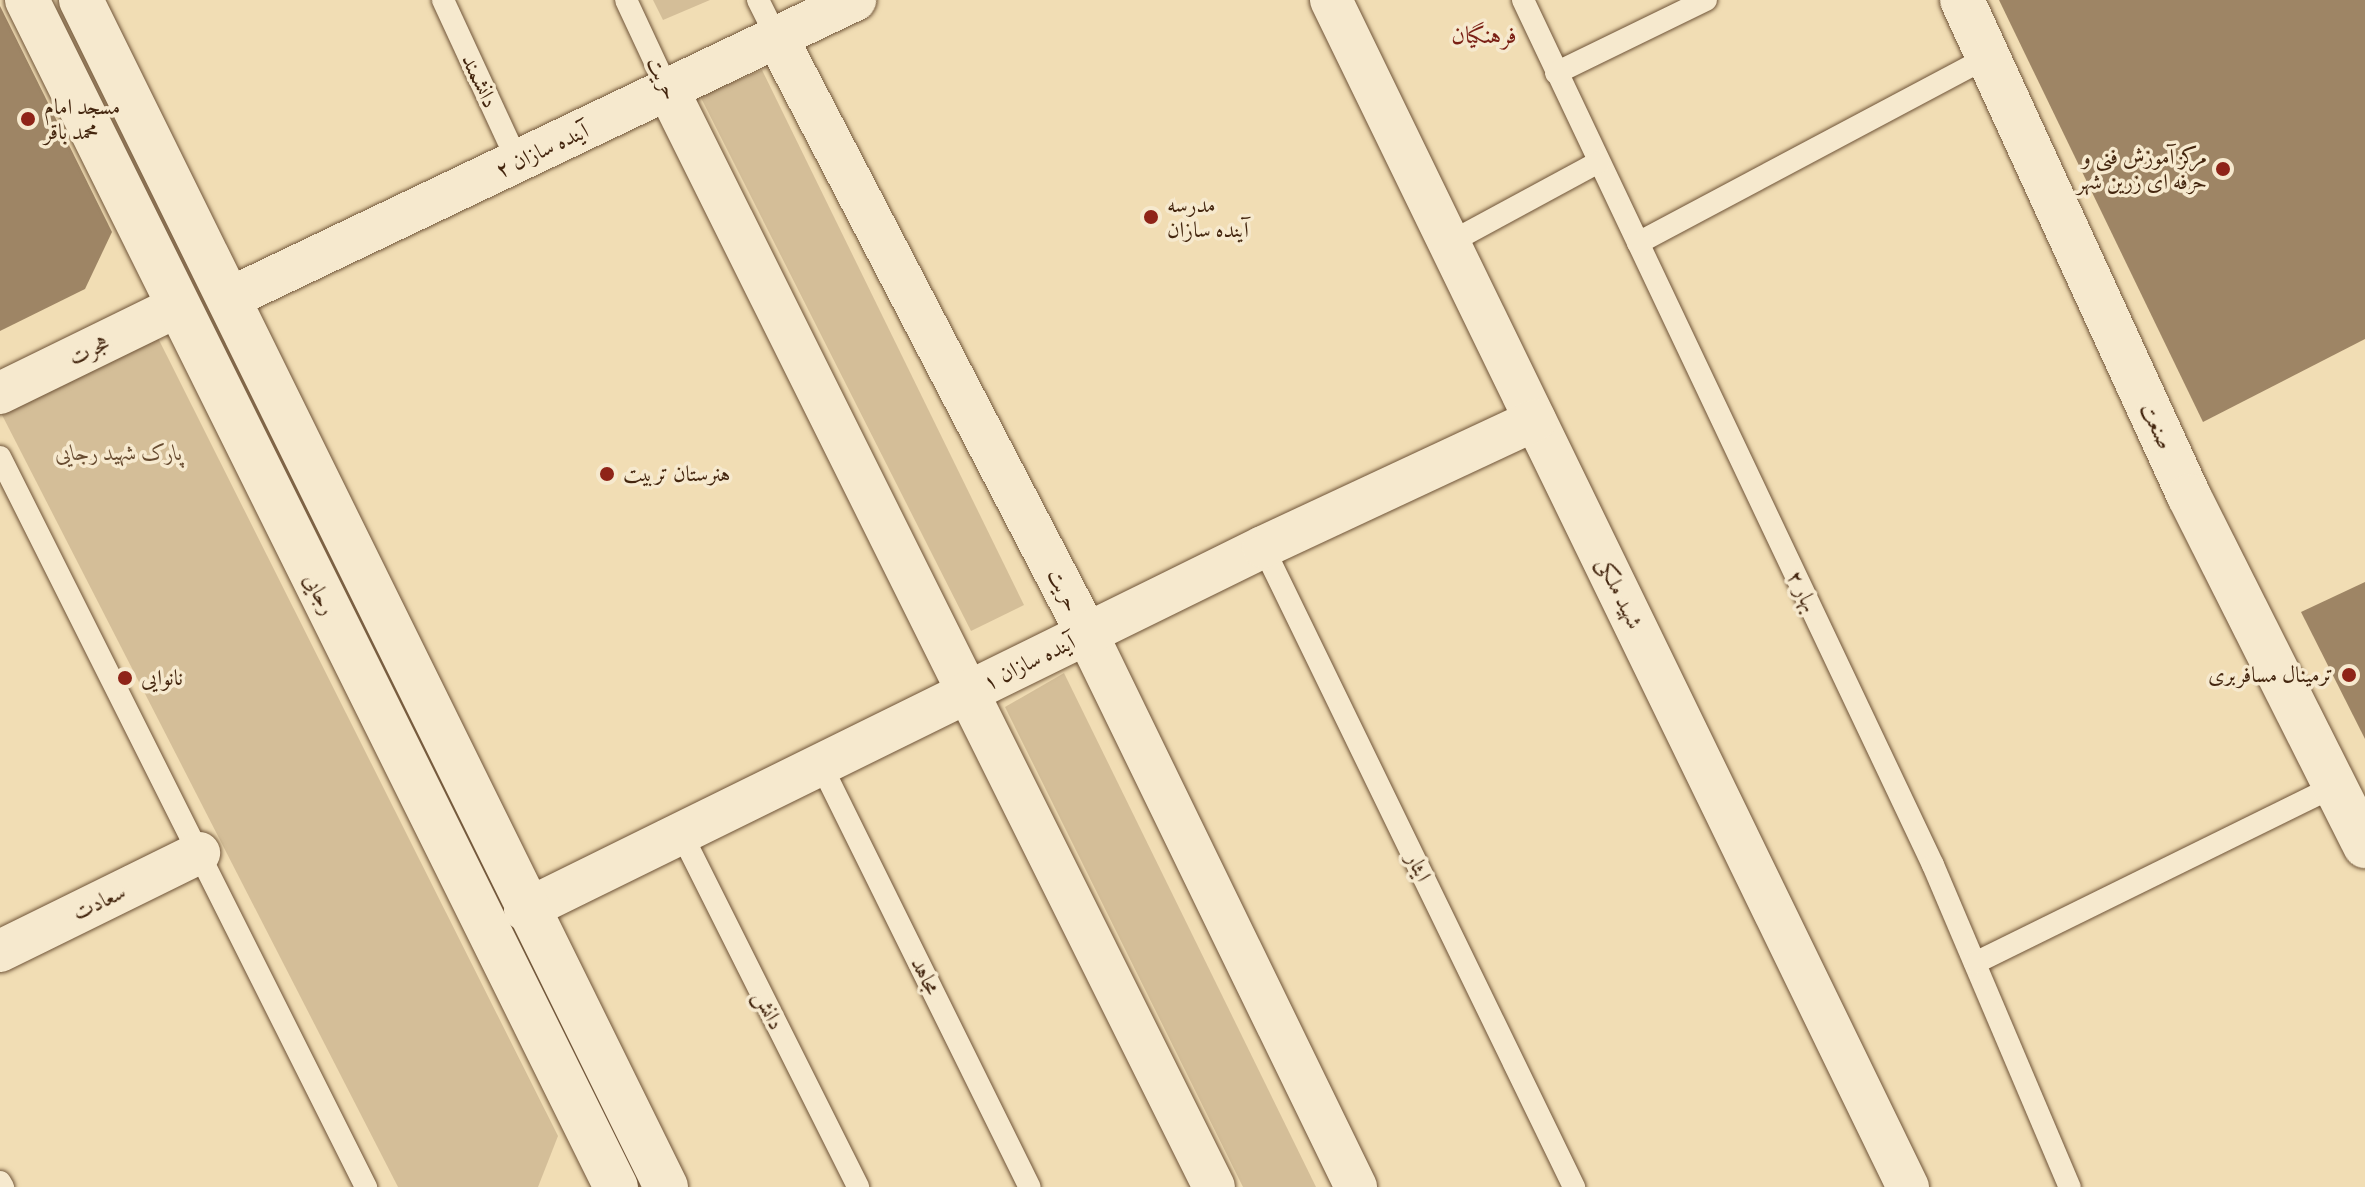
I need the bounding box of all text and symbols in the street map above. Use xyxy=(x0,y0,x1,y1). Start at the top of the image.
district label: فرهنگیان xyxy=(1451,22,1517,50)
street label: دانشمند xyxy=(456,50,504,112)
street label: حریت xyxy=(641,52,685,104)
place label: مسجد امام محمد باقر xyxy=(44,93,120,144)
marker: مسجد امام محمد باقر xyxy=(19,110,37,128)
street label: آینده سازان ۲ xyxy=(491,117,593,183)
place label: مرکز آموزش فنی و حرفه ای زرین شهر xyxy=(2077,143,2207,194)
marker: مرکز آموزش فنی و حرفه ای زرین شهر xyxy=(2214,160,2232,178)
place label: مدرسه آینده سازان xyxy=(1167,191,1249,242)
marker: مدرسه آینده سازان xyxy=(1142,208,1160,226)
street label: هجرت xyxy=(64,329,114,371)
street label: صنعت xyxy=(2135,399,2179,453)
park label: پارک شهید رجایی xyxy=(55,440,183,466)
place label: هنرستان تربیت xyxy=(623,461,730,487)
marker: هنرستان تربیت xyxy=(598,465,616,483)
street label: شهید ملکی xyxy=(1591,553,1649,633)
street label: حریت xyxy=(1042,564,1086,616)
street label: بهار ۲ xyxy=(1782,566,1824,616)
street label: رجایی xyxy=(298,569,342,619)
street label: آینده سازان ۱ xyxy=(979,628,1079,696)
place label: ترمینال مسافربری xyxy=(2208,662,2333,688)
place label: نانوایی xyxy=(141,665,183,691)
marker: ترمینال مسافربری xyxy=(2340,666,2358,684)
marker: نانوایی xyxy=(116,669,134,687)
street label: ایثار xyxy=(1401,848,1437,886)
street label: سعادت xyxy=(68,878,130,926)
street label: مجاهد xyxy=(906,953,946,999)
street label: دانش xyxy=(748,986,790,1034)

